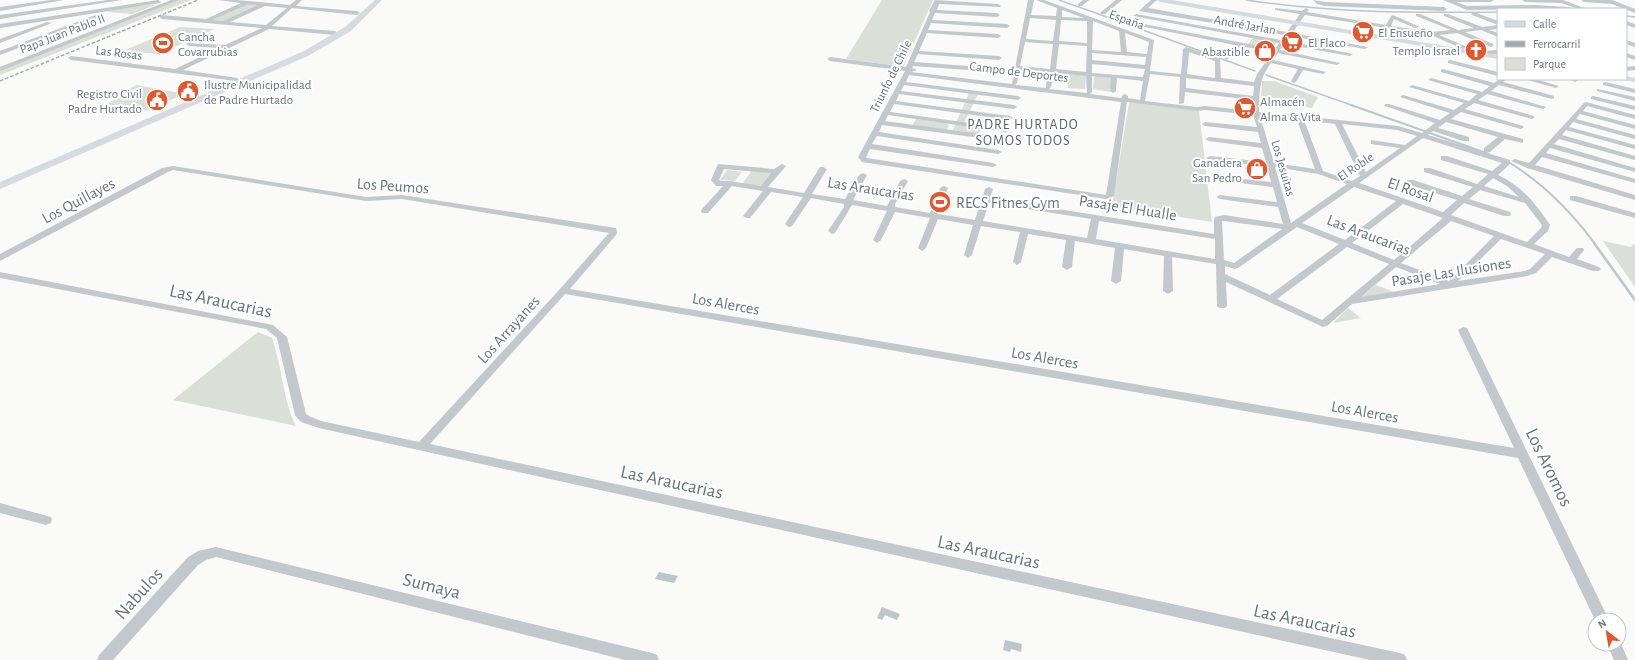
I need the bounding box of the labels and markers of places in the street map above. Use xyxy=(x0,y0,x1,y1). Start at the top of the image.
supermarket icon: El Ensueño xyxy=(1350,19,1376,45)
place label: El Ensueño xyxy=(1378,27,1433,40)
supermarket icon: El Flaco xyxy=(1279,29,1305,55)
sports icon: Cancha Covarrubias xyxy=(150,30,176,56)
place label: Cancha Covarrubias xyxy=(178,31,238,59)
place label: El Flaco xyxy=(1308,37,1346,50)
church icon: Templo Israel xyxy=(1463,37,1489,63)
shop icon: Abastible xyxy=(1252,38,1278,64)
place label: Templo Israel xyxy=(1392,45,1460,58)
place label: Abastible xyxy=(1202,46,1250,59)
public building icon: Ilustre Municipalidad de Padre Hurtado xyxy=(175,78,201,104)
place label: Ilustre Municipalidad de Padre Hurtado xyxy=(204,79,312,107)
public building icon: Registro Civil Padre Hurtado xyxy=(144,87,170,113)
place label: Registro Civil Padre Hurtado xyxy=(68,88,142,116)
supermarket icon: Almacén Alma & Vita xyxy=(1232,95,1258,121)
place label: Almacén Alma & Vita xyxy=(1260,96,1321,124)
shop icon: Ganadera San Pedro xyxy=(1244,156,1270,182)
place label: Ganadera San Pedro xyxy=(1192,157,1242,185)
sports icon: RECS Fitnes Gym xyxy=(927,189,953,215)
place label: RECS Fitnes Gym xyxy=(956,195,1060,212)

